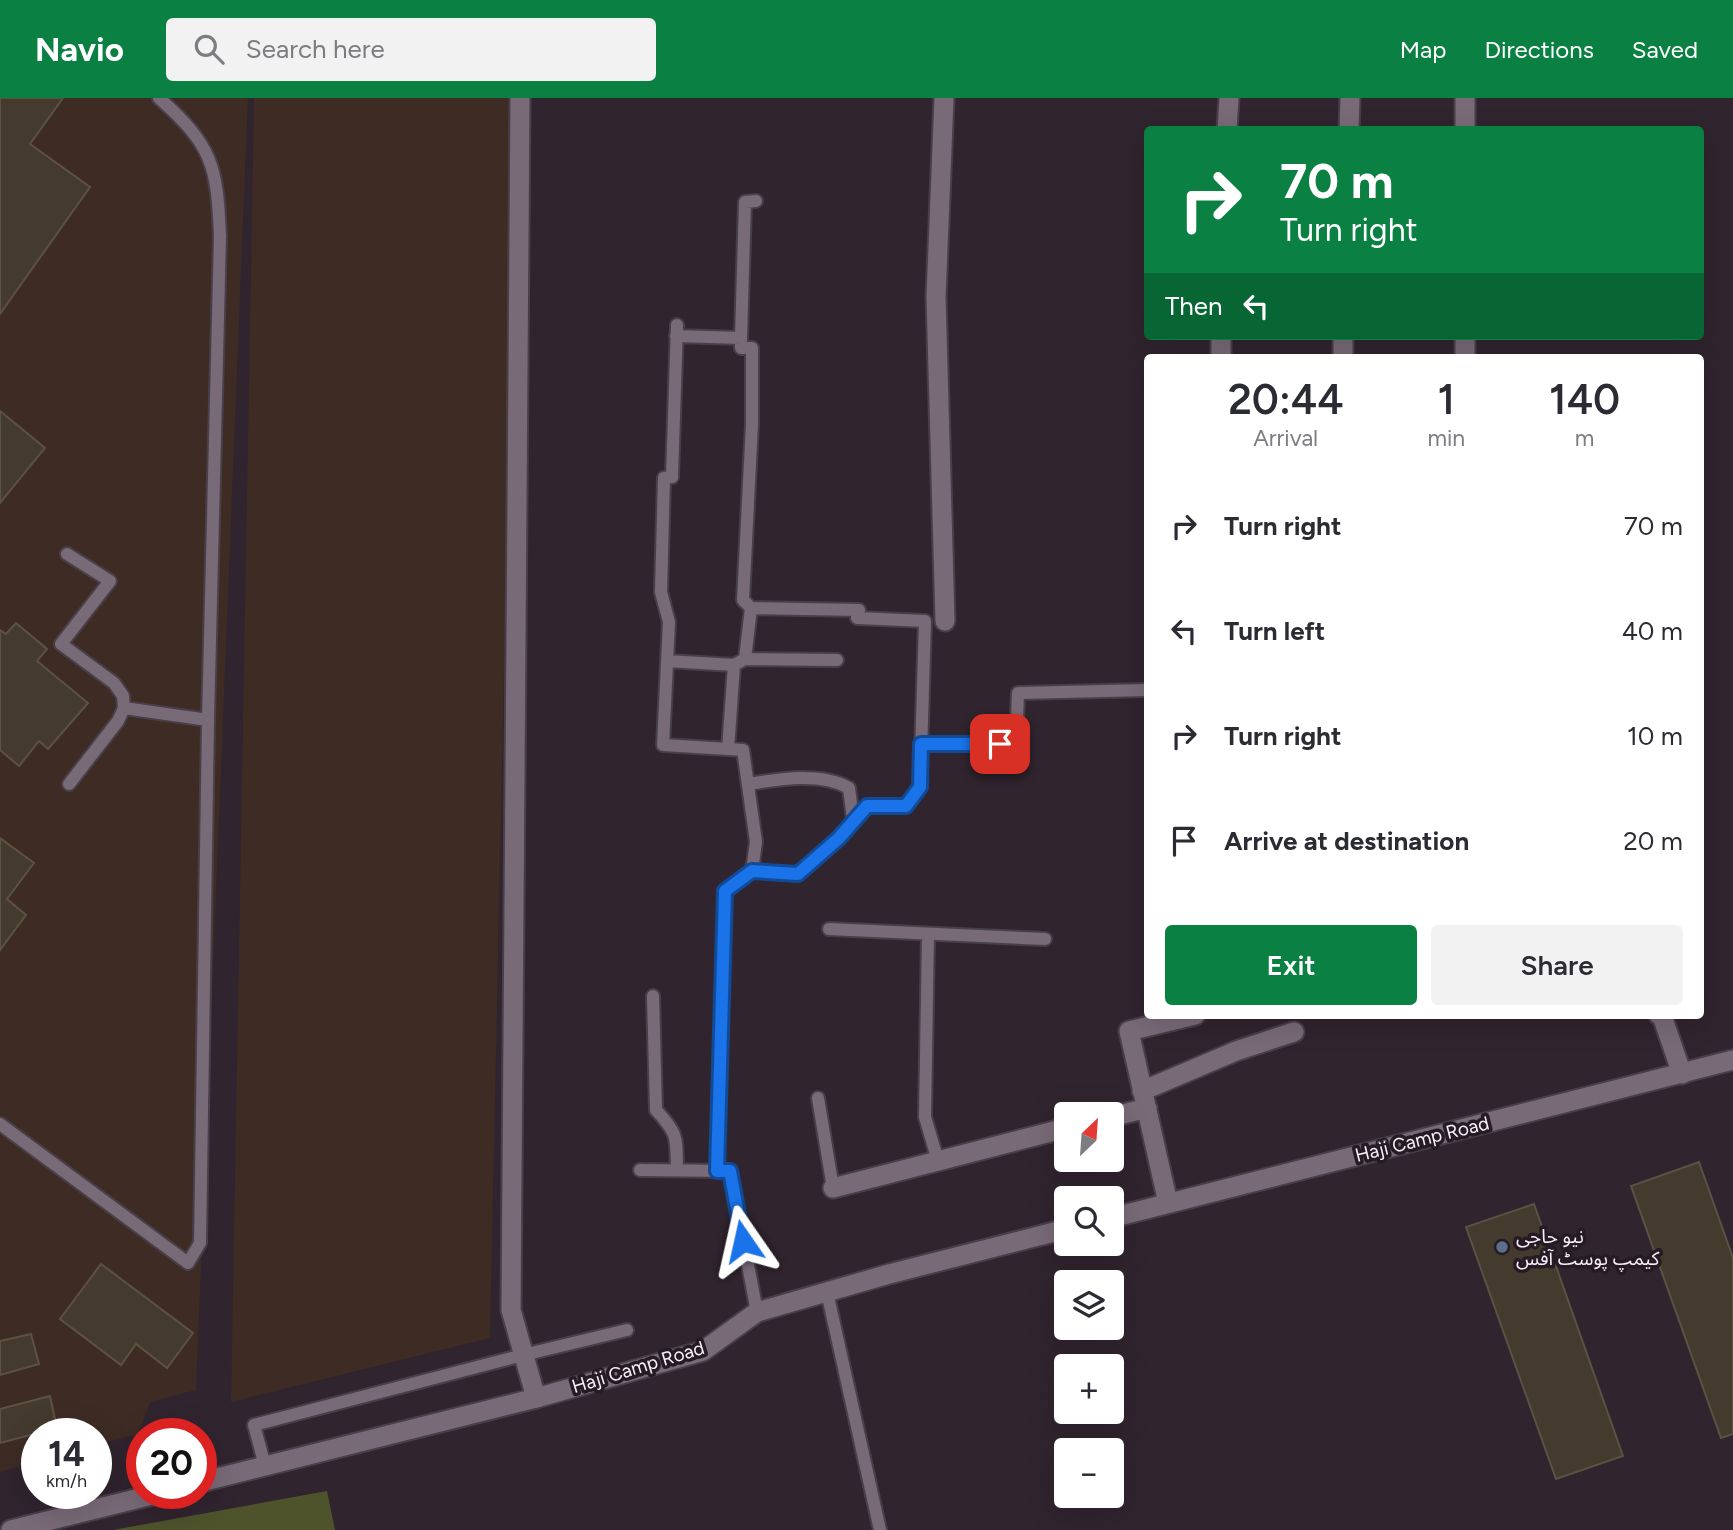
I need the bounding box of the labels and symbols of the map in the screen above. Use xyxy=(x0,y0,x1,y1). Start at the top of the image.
pin xyxy=(970,714,1030,774)
north arrow xyxy=(1054,1102,1124,1172)
street label: Haji Camp Road xyxy=(1353,1111,1491,1167)
position arrow xyxy=(706,1204,780,1278)
place label: نیو حاجی کیمپ پوسٹ آفس xyxy=(1516,1225,1661,1271)
marker: نیو حاجی کیمپ پوسٹ آفس xyxy=(1494,1239,1510,1255)
street label: Haji Camp Road xyxy=(569,1336,707,1398)
speed limit sign: 20 xyxy=(126,1418,217,1509)

